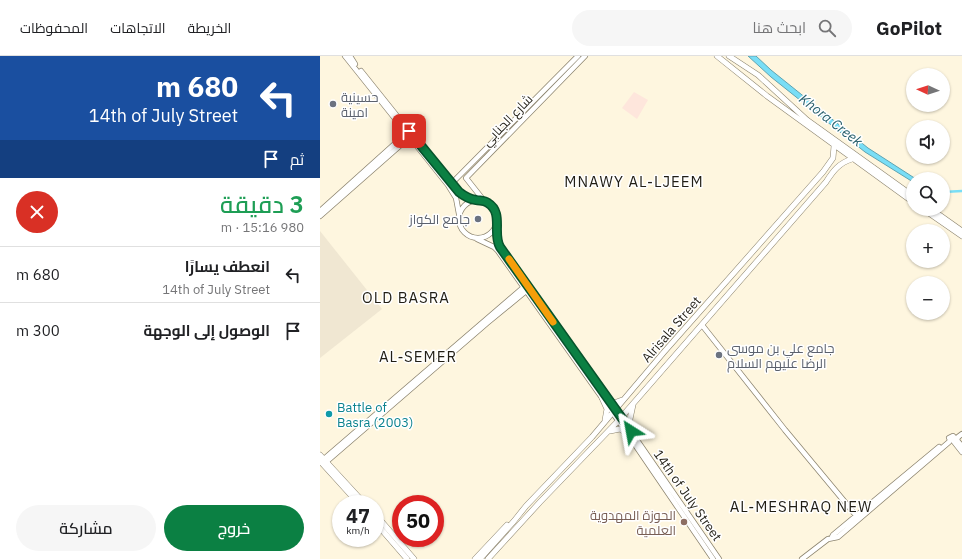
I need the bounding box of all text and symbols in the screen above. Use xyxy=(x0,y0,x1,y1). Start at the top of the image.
search box xyxy=(572,10,852,46)
text: GoPilot xyxy=(876,16,942,40)
icon: search xyxy=(816,17,838,39)
text: ابحث هنا xyxy=(752,18,806,37)
text: المحفوظات xyxy=(20,19,88,37)
text: الاتجاهات xyxy=(110,19,166,37)
text: الخريطة xyxy=(188,19,231,37)
text: 680 m xyxy=(156,68,238,105)
north arrow xyxy=(906,68,950,112)
map controls xyxy=(906,68,950,320)
icon: left xyxy=(252,72,304,124)
place label: حسينية امينة xyxy=(341,89,378,121)
water label: Khora Creek xyxy=(796,90,867,151)
street label: شارع الجنابي xyxy=(478,91,538,151)
marker: حسينية امينة xyxy=(328,99,338,109)
text: 14th of July Street xyxy=(89,104,238,127)
pin xyxy=(392,114,426,148)
icon: arrive xyxy=(398,120,420,142)
button: sound xyxy=(906,120,950,164)
icon: arrive xyxy=(260,148,282,170)
text: ثم xyxy=(290,150,304,169)
district label: MNAWY AL-LJEEM xyxy=(564,172,704,191)
button: search xyxy=(906,172,950,216)
text: 3 دقيقة xyxy=(220,188,304,220)
button: close xyxy=(16,191,58,233)
place label: جامع الكواز xyxy=(408,211,470,228)
marker: جامع الكواز xyxy=(473,214,483,224)
text: 980 m · 15:16 xyxy=(221,219,304,236)
button: + xyxy=(906,224,950,268)
text: انعطف يسارًا xyxy=(185,257,270,276)
icon: left xyxy=(282,264,304,286)
text: 680 m xyxy=(16,265,60,284)
button: − xyxy=(906,276,950,320)
text: 14th of July Street xyxy=(162,281,270,298)
district label: OLD BASRA xyxy=(362,288,450,307)
street label: Alrisala Street xyxy=(638,293,705,366)
icon: arrive xyxy=(282,320,304,342)
text: 300 m xyxy=(16,321,60,340)
text: الوصول إلى الوجهة xyxy=(143,321,270,340)
place label: جامع علي بن موسى الرضا عليهم السلام xyxy=(727,340,835,373)
district label: AL-SEMER xyxy=(379,347,457,366)
marker: جامع علي بن موسى الرضا عليهم السلام xyxy=(714,350,724,360)
place label: Battle of Basra (2003) xyxy=(337,399,413,431)
marker: Battle of Basra (2003) xyxy=(324,409,334,419)
position arrow xyxy=(610,410,652,452)
street label: 14th of July Street xyxy=(650,446,725,544)
speed limit sign: 50 xyxy=(392,495,444,547)
district label: AL-MESHRAQ NEW xyxy=(730,497,872,516)
text: 47 xyxy=(346,502,370,529)
button: مشاركة xyxy=(16,505,156,551)
button: خروج xyxy=(164,505,304,551)
place label: الحوزة المهدوية العلمية xyxy=(590,507,676,539)
marker: الحوزة المهدوية العلمية xyxy=(679,517,689,527)
text: km/h xyxy=(346,524,370,537)

